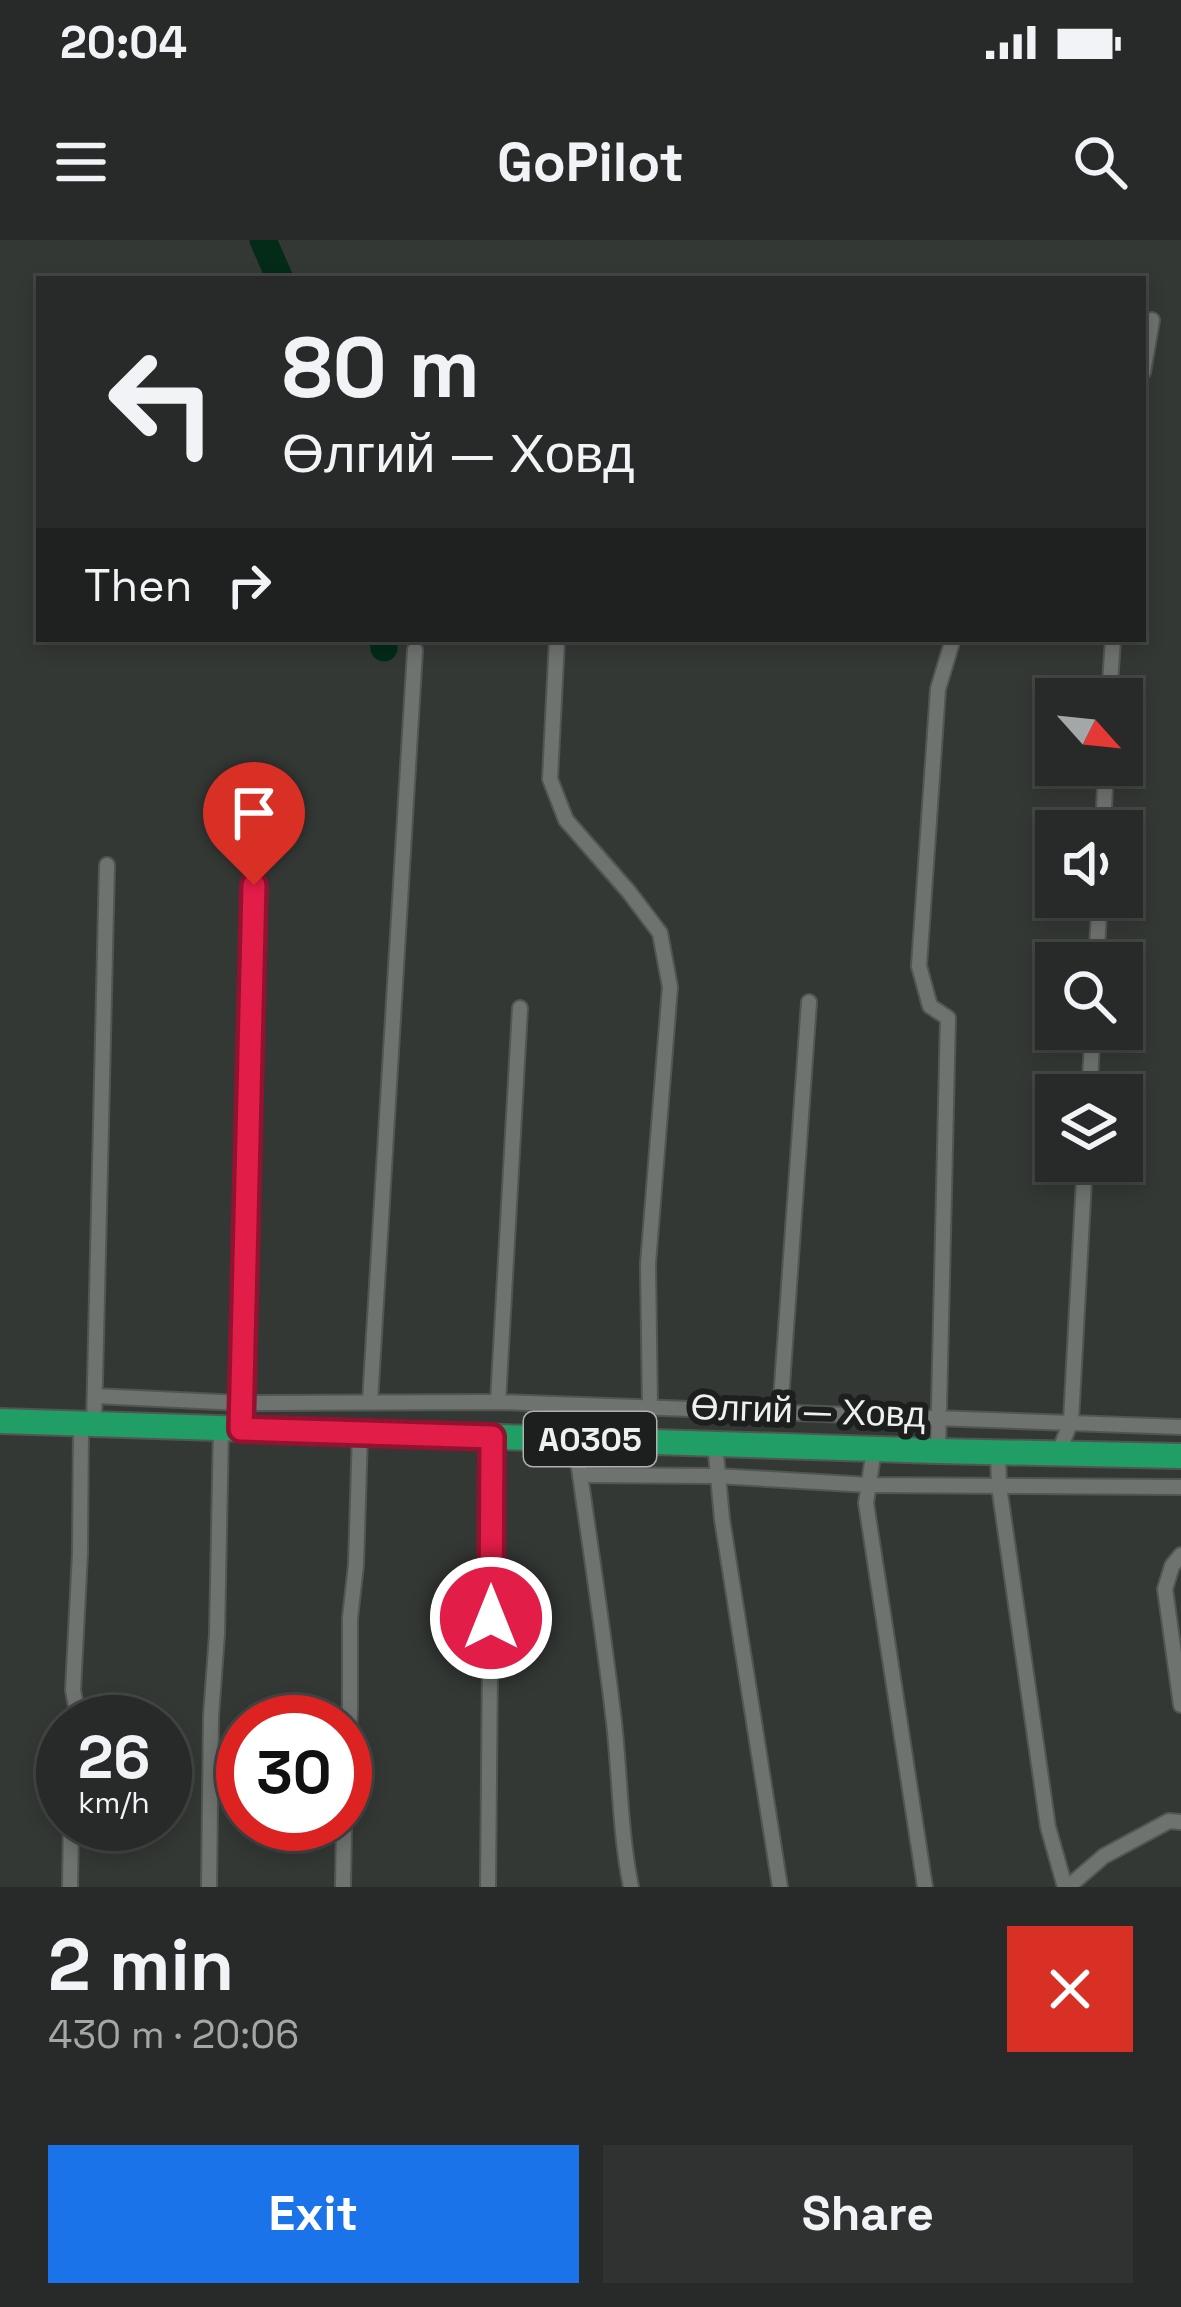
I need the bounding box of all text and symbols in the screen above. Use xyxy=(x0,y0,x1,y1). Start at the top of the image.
text: 20:04 xyxy=(60,14,187,71)
text: GoPilot xyxy=(497,128,684,197)
icon: menu xyxy=(48,129,114,195)
icon: search xyxy=(1067,129,1133,195)
text: 80 m xyxy=(282,314,480,422)
icon: left xyxy=(84,324,240,480)
text: Өлгий — Ховд xyxy=(282,419,634,488)
icon: right xyxy=(216,552,282,618)
text: Then xyxy=(84,557,192,614)
north arrow xyxy=(1035,678,1143,786)
map controls xyxy=(1035,678,1143,1182)
pin xyxy=(203,762,305,885)
icon: arrive xyxy=(221,780,287,846)
button: sound xyxy=(1035,810,1143,918)
button: search xyxy=(1035,942,1143,1050)
button: layers xyxy=(1035,1074,1143,1182)
street label: Өлгий — Ховд xyxy=(690,1384,926,1438)
road number: A0305 xyxy=(524,1412,656,1466)
position arrow xyxy=(428,1555,554,1681)
speed limit sign: 30 xyxy=(216,1695,372,1851)
text: 26 xyxy=(78,1719,150,1796)
text: km/h xyxy=(78,1783,150,1822)
text: 2 min xyxy=(48,1919,234,2011)
button: close xyxy=(1007,1926,1133,2052)
text: 430 m · 20:06 xyxy=(48,2010,299,2059)
button: Exit xyxy=(48,2145,579,2283)
button: Share xyxy=(603,2145,1133,2283)

